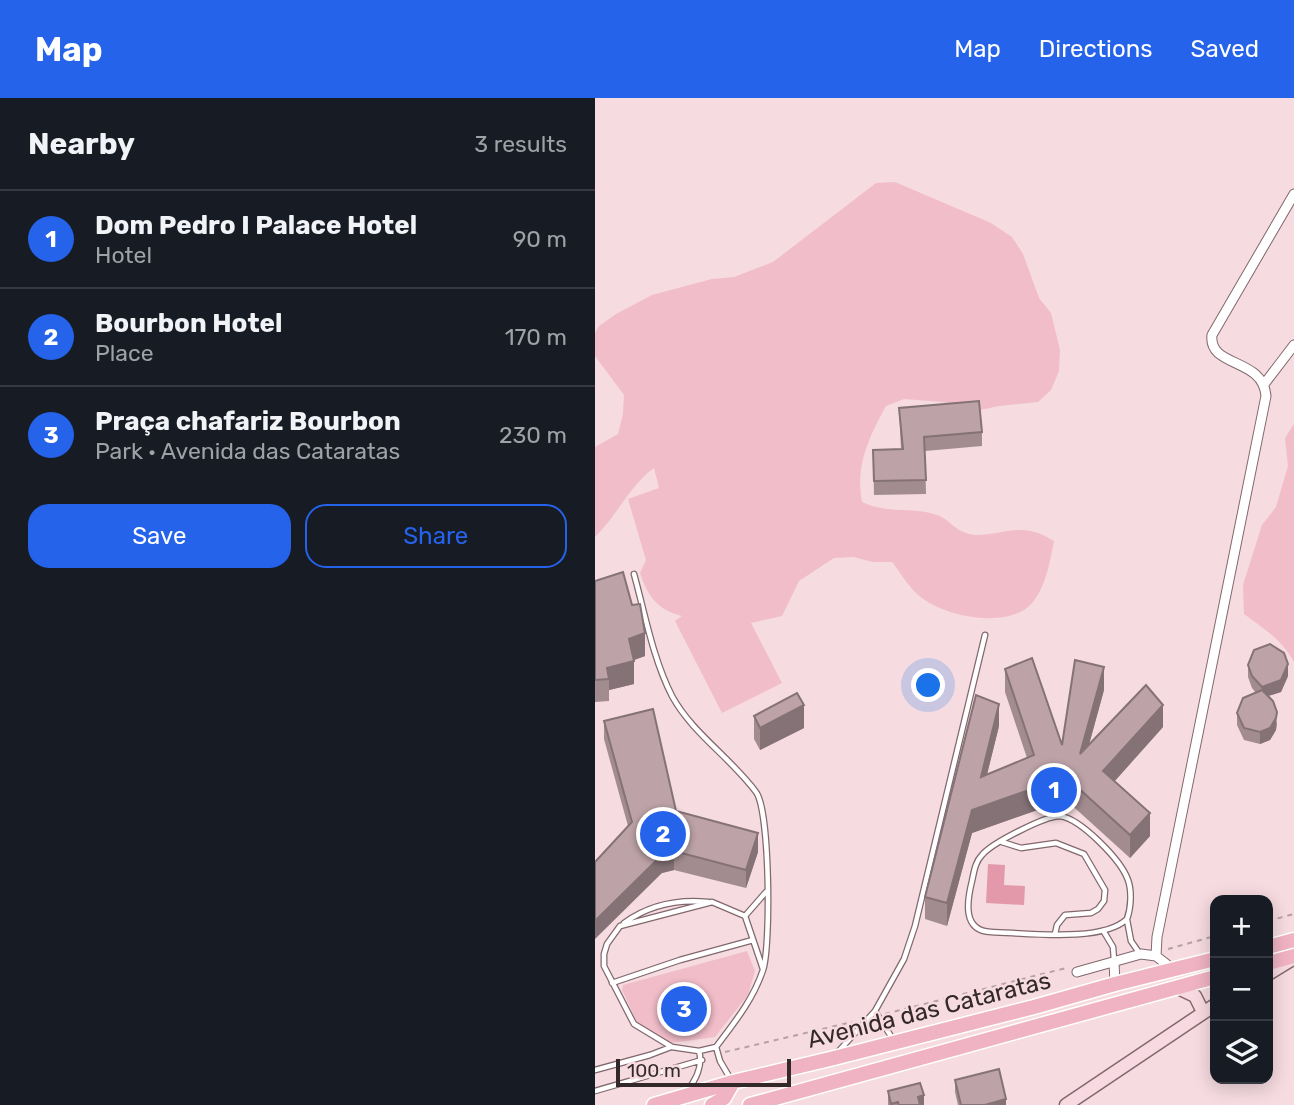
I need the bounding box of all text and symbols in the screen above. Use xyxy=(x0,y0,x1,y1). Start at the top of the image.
text: Map xyxy=(35,30,103,69)
text: Map xyxy=(954,35,1001,63)
text: Directions xyxy=(1039,35,1152,63)
text: Saved xyxy=(1190,35,1259,63)
text: Nearby xyxy=(28,126,135,162)
text: 3 results xyxy=(474,130,567,158)
text: Dom Pedro I Palace Hotel xyxy=(95,210,417,241)
text: 1 xyxy=(45,225,57,253)
text: 90 m xyxy=(513,225,567,253)
text: Hotel xyxy=(95,241,152,269)
text: Bourbon Hotel xyxy=(95,308,282,339)
text: 2 xyxy=(44,323,58,351)
text: 170 m xyxy=(505,323,567,351)
text: Place xyxy=(95,339,154,367)
text: Praça chafariz Bourbon xyxy=(95,406,401,437)
text: 3 xyxy=(43,421,59,449)
text: 230 m xyxy=(499,421,567,449)
text: Park · Avenida das Cataratas xyxy=(95,437,400,465)
button: Save xyxy=(28,504,291,568)
button: Share xyxy=(305,504,567,568)
your location xyxy=(911,668,945,702)
pin: 1 xyxy=(1031,764,1077,816)
pin: 2 xyxy=(640,808,686,860)
map controls xyxy=(1210,895,1273,1084)
button: + xyxy=(1210,895,1273,958)
button: − xyxy=(1210,958,1273,1021)
street label: Avenida das Cataratas xyxy=(804,966,1054,1054)
pin: 3 xyxy=(661,983,707,1035)
button: layers xyxy=(1210,1021,1273,1084)
scale bar xyxy=(616,1056,791,1088)
text: 100 m xyxy=(627,1059,681,1082)

